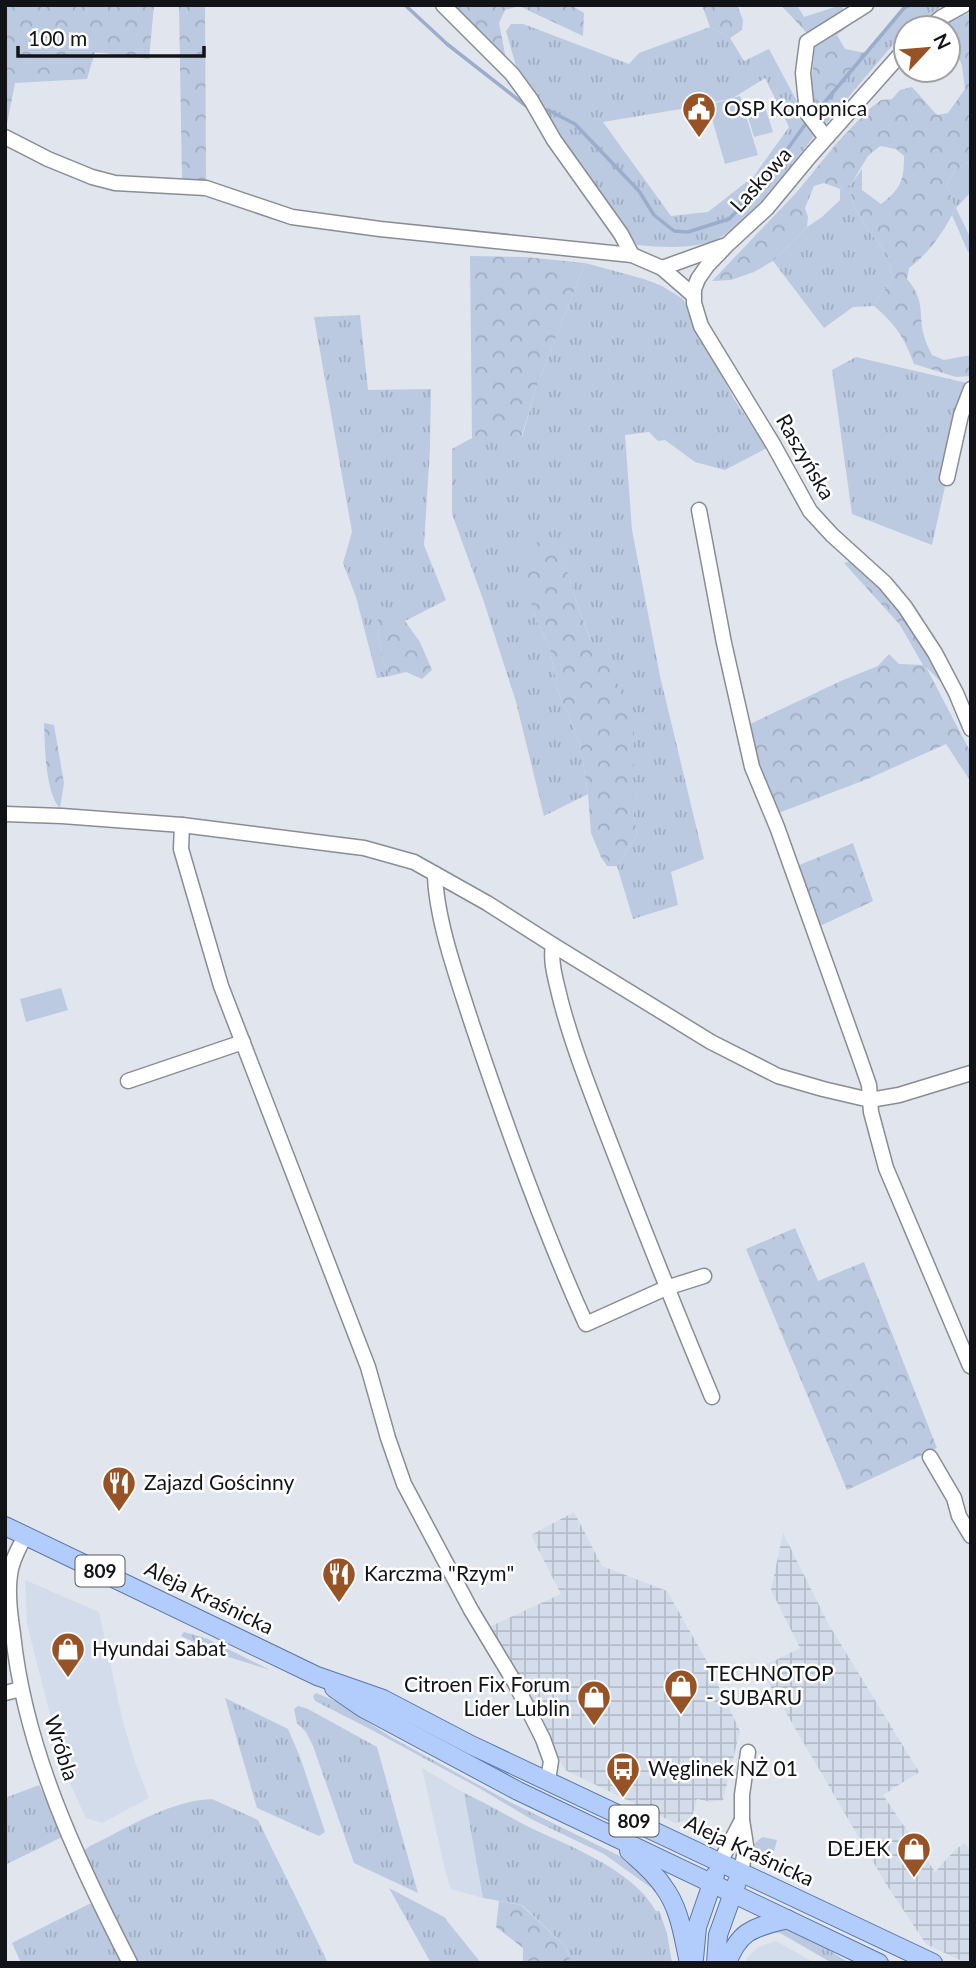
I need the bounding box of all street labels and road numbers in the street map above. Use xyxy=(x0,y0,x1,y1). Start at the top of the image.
street label: Laskowa xyxy=(724,141,796,217)
street label: Raszyńska xyxy=(772,409,841,504)
road number: 809 xyxy=(76,1555,124,1586)
street label: Aleja Kraśnicka xyxy=(141,1555,278,1639)
street label: Wróbla xyxy=(40,1712,85,1783)
road number: 809 xyxy=(610,1806,658,1837)
street label: Aleja Kraśnicka xyxy=(681,1809,818,1891)

